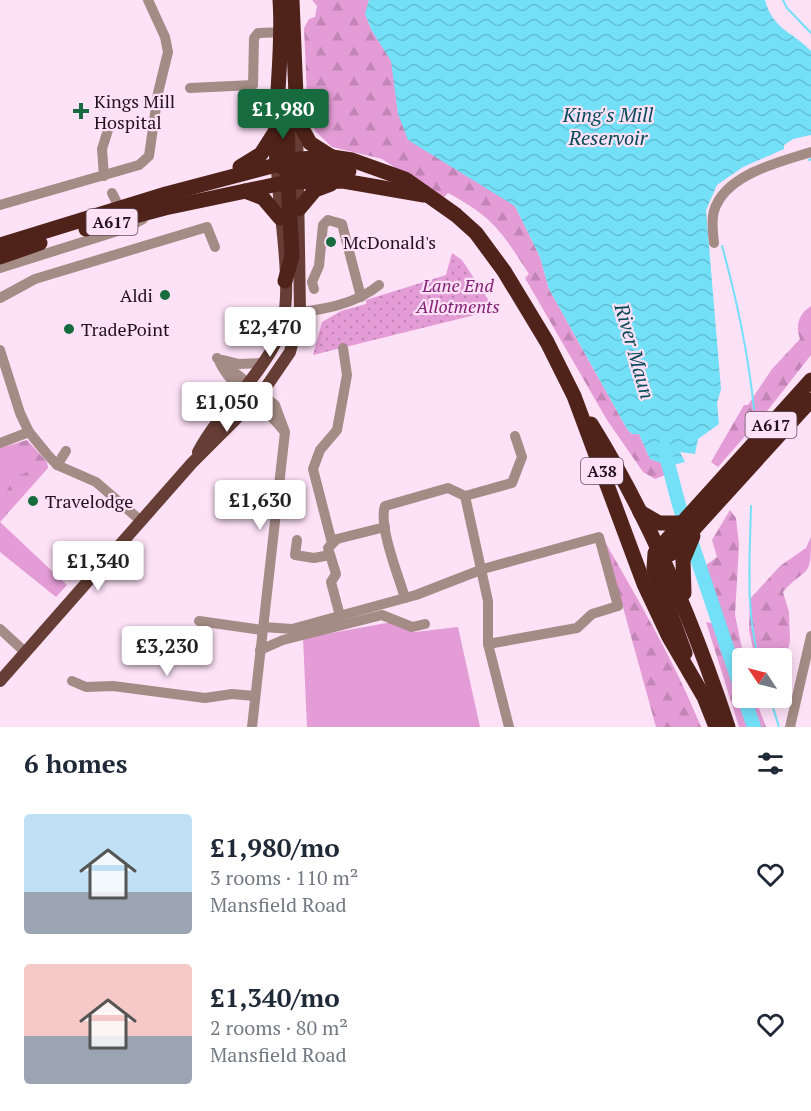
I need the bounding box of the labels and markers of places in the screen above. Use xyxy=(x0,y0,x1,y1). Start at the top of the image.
place label: Kings Mill Hospital xyxy=(94,89,175,134)
pin: £1,980 xyxy=(234,89,332,140)
marker: Kings Mill Hospital xyxy=(72,102,90,120)
place label: McDonald's xyxy=(343,230,436,254)
marker: McDonald's xyxy=(324,235,338,249)
place label: Aldi xyxy=(120,283,153,307)
marker: Aldi xyxy=(158,288,172,302)
pin: £2,470 xyxy=(221,307,319,358)
place label: TradePoint xyxy=(81,317,170,341)
marker: TradePoint xyxy=(62,322,76,336)
pin: £1,050 xyxy=(178,382,276,433)
pin: £1,630 xyxy=(211,480,309,531)
place label: Travelodge xyxy=(45,489,133,513)
marker: Travelodge xyxy=(26,494,40,508)
pin: £1,340 xyxy=(49,541,147,592)
pin: £3,230 xyxy=(118,626,216,677)

